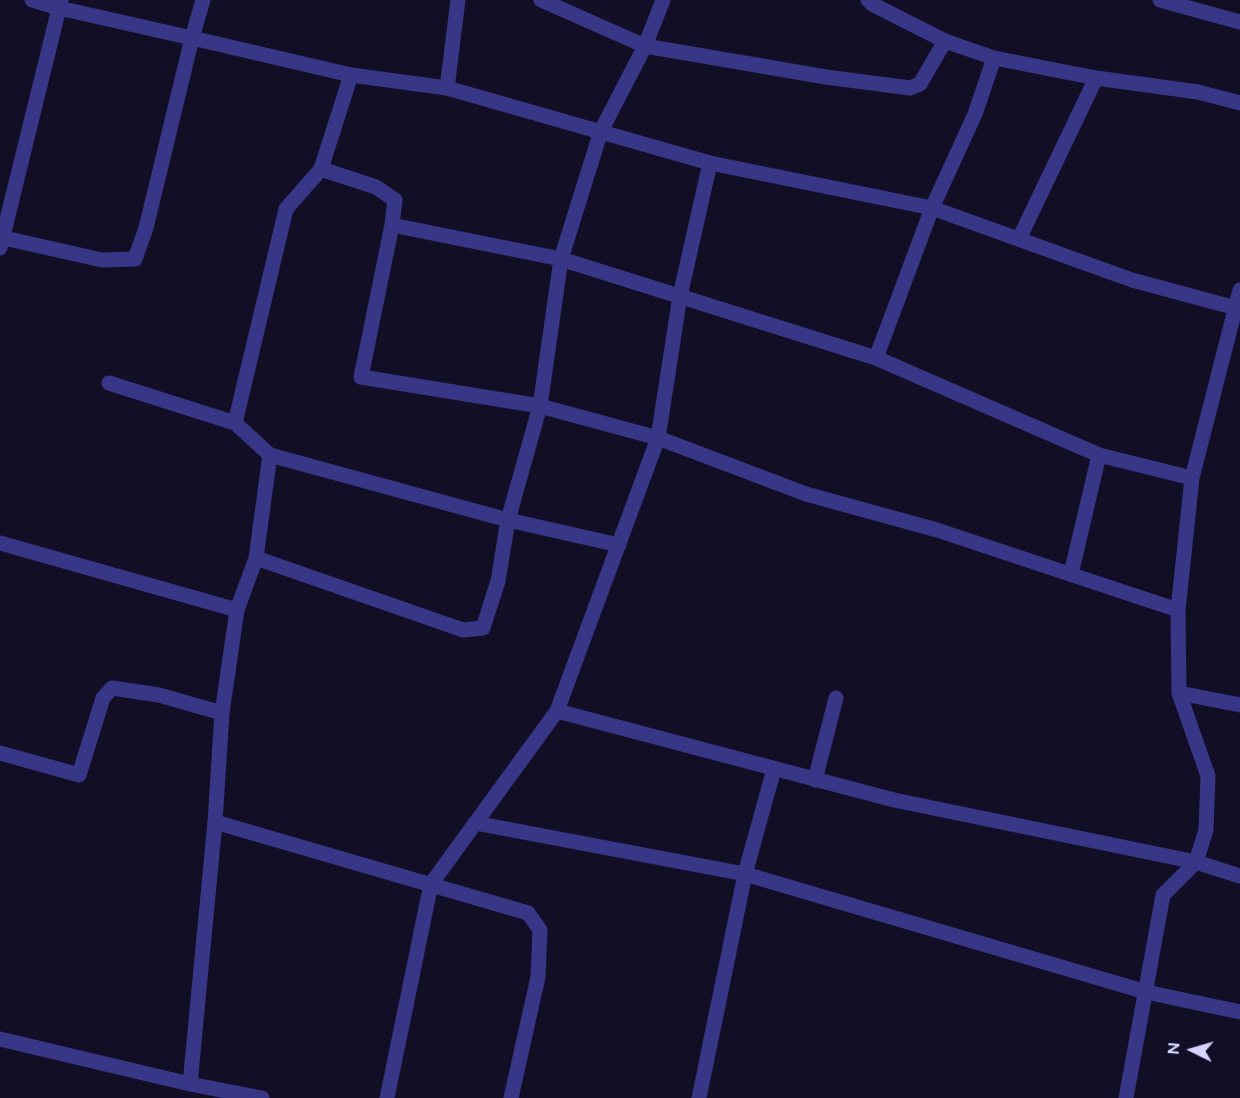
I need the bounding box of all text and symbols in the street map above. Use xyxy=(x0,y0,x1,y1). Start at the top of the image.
north arrow xyxy=(1162,1020,1222,1080)
text: N xyxy=(1164,1041,1184,1055)

